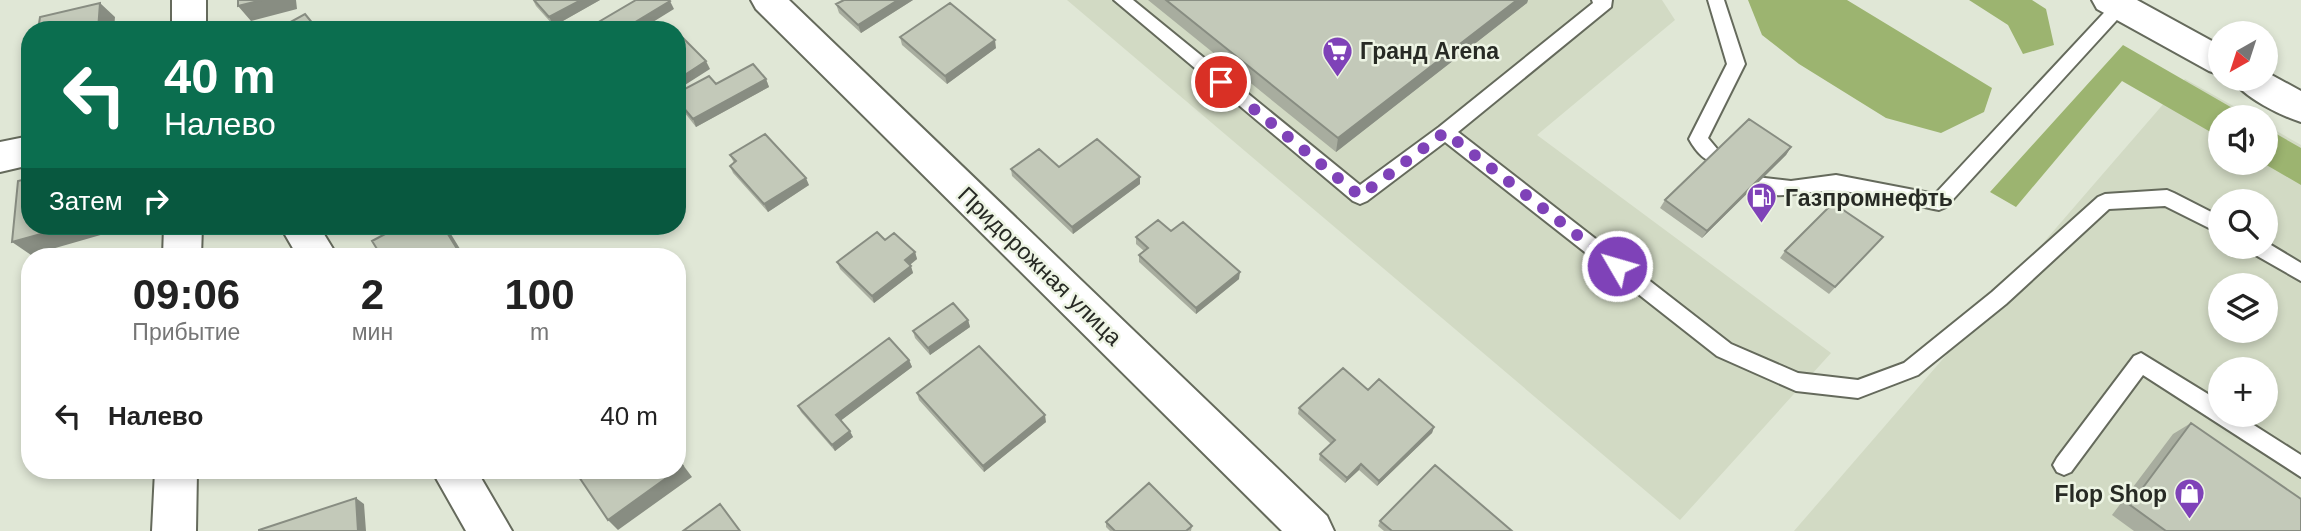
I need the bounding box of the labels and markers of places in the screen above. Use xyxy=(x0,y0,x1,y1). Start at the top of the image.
supermarket icon: Гранд Arena xyxy=(1320,34,1354,78)
place label: Гранд Arena xyxy=(1360,38,1499,64)
pin xyxy=(1191,52,1251,112)
fuel station icon: Газпромнефть xyxy=(1745,181,1779,225)
place label: Газпромнефть xyxy=(1785,185,1953,211)
shop icon: Flop Shop xyxy=(2173,477,2207,521)
place label: Flop Shop xyxy=(2055,481,2167,507)

